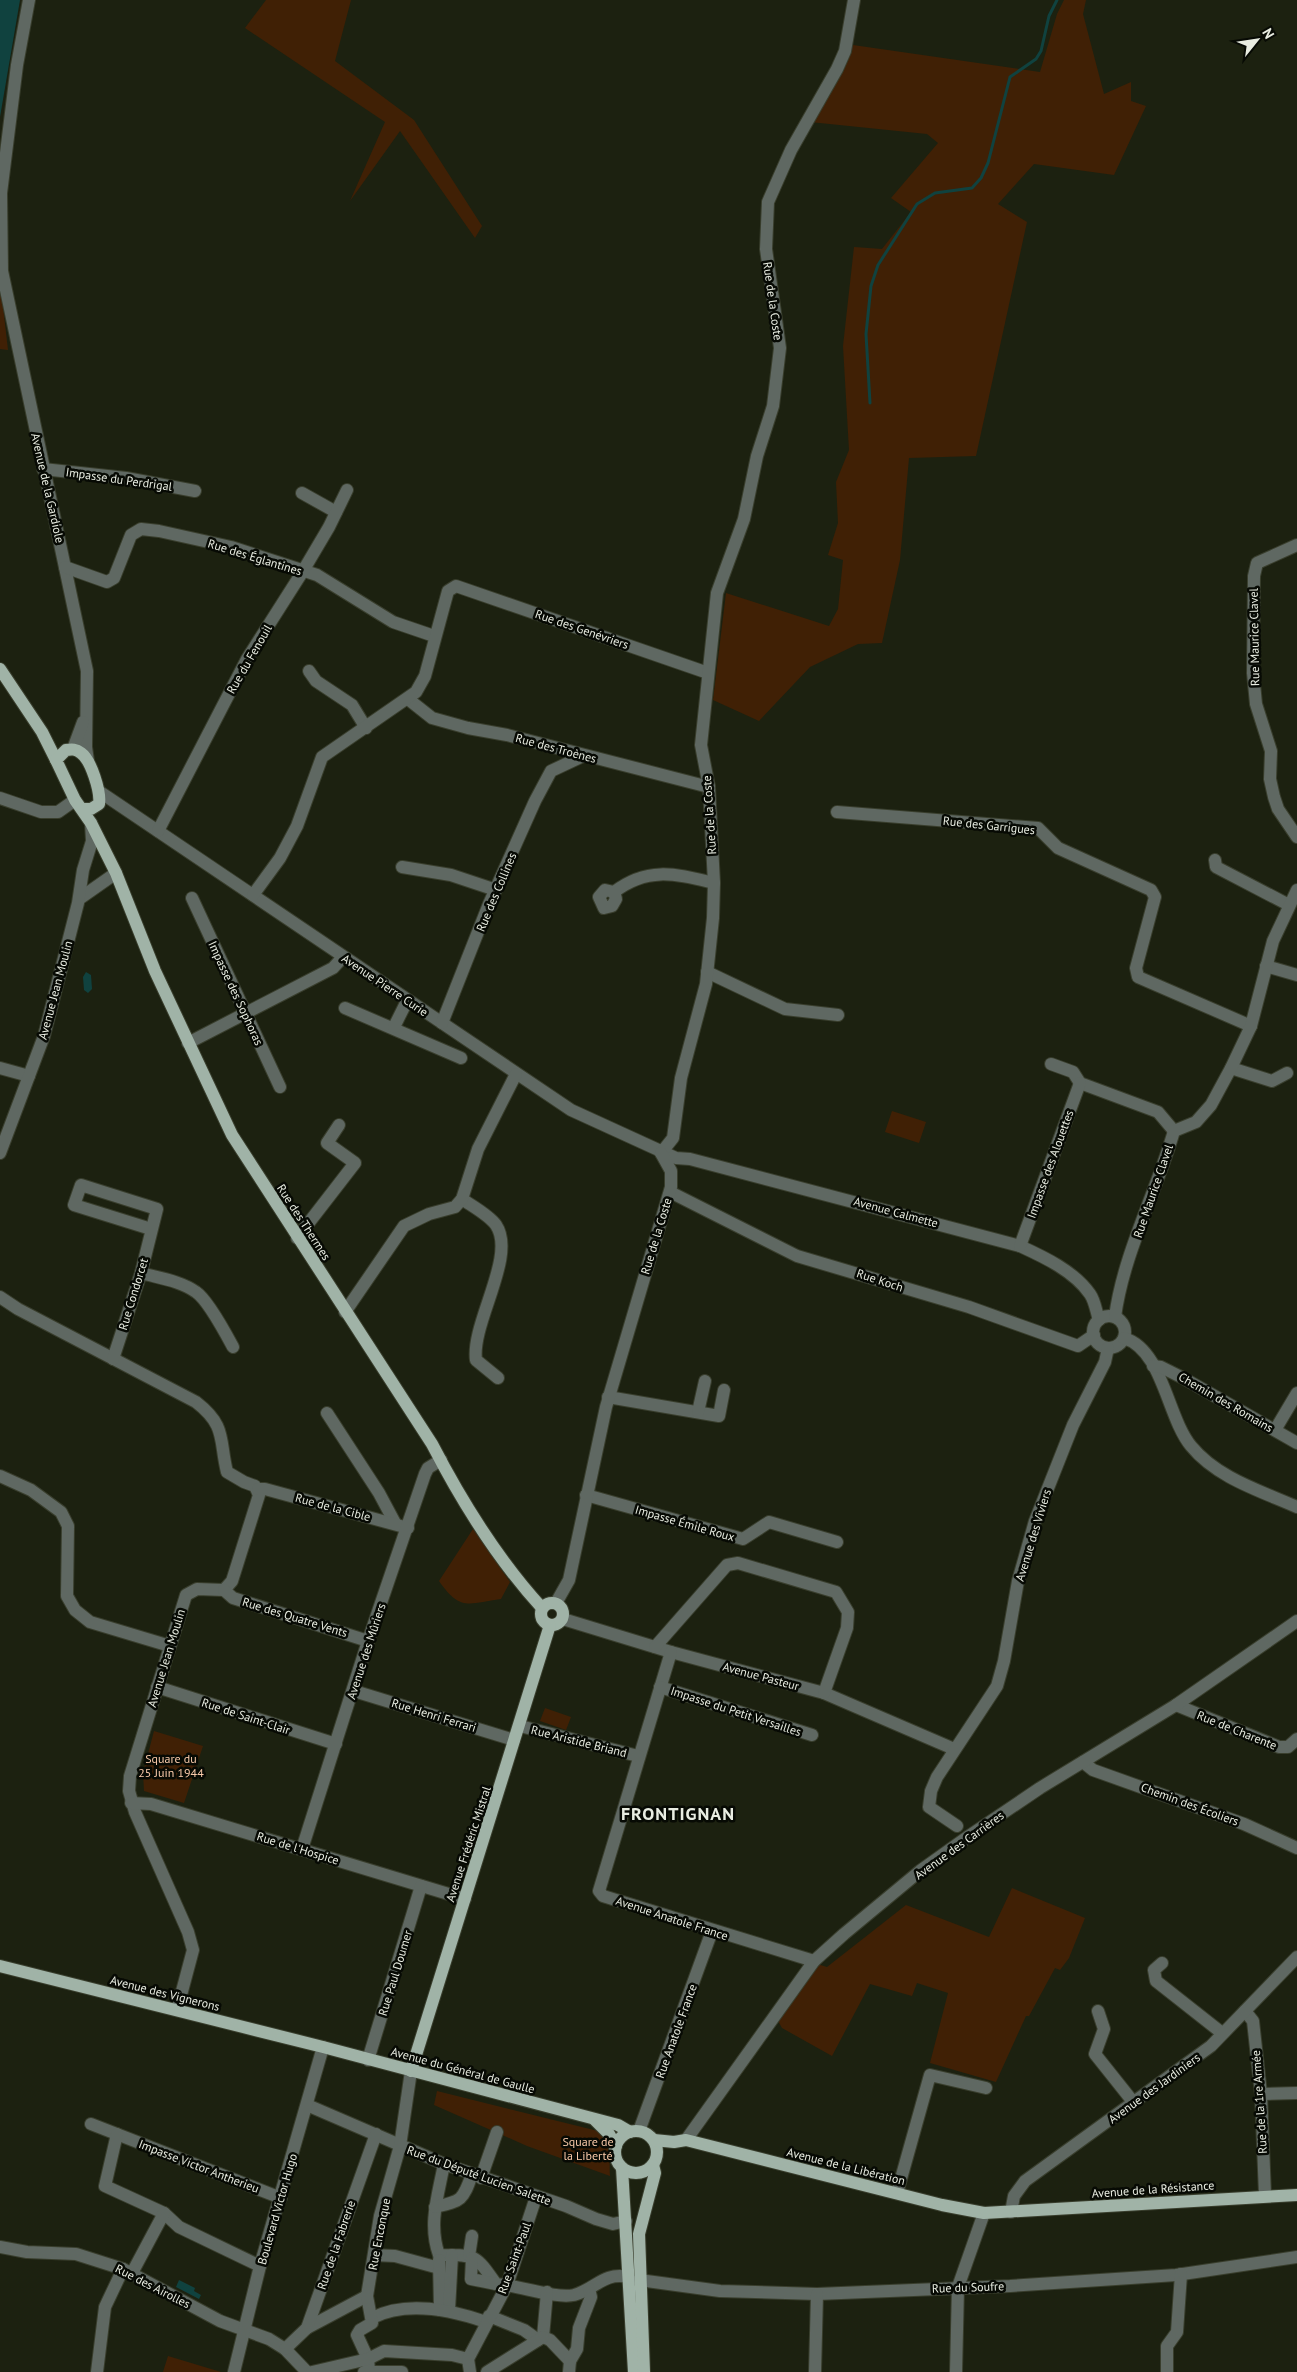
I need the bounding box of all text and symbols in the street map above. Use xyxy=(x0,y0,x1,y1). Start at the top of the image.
north arrow xyxy=(1232,15,1282,65)
text: N xyxy=(1258,25,1278,42)
street label: Rue de la Coste xyxy=(760,261,786,341)
street label: Avenue de la Gardiole xyxy=(28,432,68,544)
street label: Impasse du Perdrigal xyxy=(65,464,174,494)
street label: Rue des Églantines xyxy=(206,536,304,578)
street label: Rue Maurice Clavel xyxy=(1246,587,1262,686)
street label: Rue des Genévriers xyxy=(533,606,631,652)
street label: Rue du Fenouil xyxy=(223,621,275,696)
street label: Rue des Troènes xyxy=(514,730,598,766)
street label: Rue de la Coste xyxy=(699,775,719,855)
street label: Rue des Garrigues xyxy=(942,813,1036,837)
street label: Rue des Collines xyxy=(473,850,519,934)
street label: Impasse des Sophoras xyxy=(205,938,267,1048)
street label: Avenue Jean Moulin xyxy=(35,939,75,1041)
street label: Avenue Pierre Curie xyxy=(339,951,431,1019)
street label: Impasse des Alouettes xyxy=(1023,1108,1077,1220)
street label: Rue Maurice Clavel xyxy=(1130,1142,1176,1240)
street label: Rue des Thermes xyxy=(274,1181,334,1263)
street label: Avenue Calmette xyxy=(852,1194,940,1230)
street label: Rue de la Coste xyxy=(637,1196,675,1276)
street label: Rue Condorcet xyxy=(115,1256,151,1332)
street label: Rue Koch xyxy=(855,1265,905,1295)
street label: Chemin des Romains xyxy=(1176,1369,1276,1435)
street label: Avenue des Viviers xyxy=(1012,1487,1054,1583)
street label: Rue de la Cible xyxy=(294,1490,372,1524)
street label: Impasse Émile Roux xyxy=(633,1502,737,1544)
street label: Rue des Quatre Vents xyxy=(241,1594,349,1640)
street label: Avenue des Mûriers xyxy=(343,1601,389,1701)
street label: Avenue Jean Moulin xyxy=(144,1607,188,1709)
street label: Avenue Pasteur xyxy=(721,1659,801,1693)
street label: Impasse du Petit Versailles xyxy=(669,1683,803,1739)
street label: Rue de Saint-Clair xyxy=(200,1695,292,1737)
street label: Rue Henri Ferrari xyxy=(390,1695,478,1735)
street label: Rue de Charente xyxy=(1195,1707,1279,1753)
street label: Rue Aristide Briand xyxy=(530,1722,628,1760)
park label: Square du 25 Juin 1944 xyxy=(138,1751,204,1780)
street label: Chemin des Écoliers xyxy=(1139,1779,1241,1829)
street label: Avenue Frédéric Mistral xyxy=(442,1784,494,1904)
district label: FRONTIGNAN xyxy=(621,1802,735,1825)
street label: Avenue des Carrières xyxy=(911,1808,1007,1882)
street label: Rue de l'Hospice xyxy=(255,1828,341,1868)
street label: Avenue Anatole France xyxy=(614,1893,730,1943)
street label: Rue Paul Doumer xyxy=(375,1928,415,2018)
street label: Avenue des Vignerons xyxy=(109,1972,221,2014)
street label: Rue Anatole France xyxy=(652,1982,700,2080)
street label: Avenue du Général de Gaulle xyxy=(389,2044,537,2096)
street label: Avenue des Jardiniers xyxy=(1105,2050,1203,2126)
street label: Rue de la 1re Armée xyxy=(1248,2050,1270,2154)
park label: Square de la Liberté xyxy=(562,2134,614,2163)
street label: Impasse Victor Antherieu xyxy=(137,2136,261,2196)
street label: Rue du Député Lucien Salette xyxy=(405,2142,553,2208)
street label: Avenue de la Libération xyxy=(785,2144,907,2188)
street label: Boulevard Victor Hugo xyxy=(254,2152,300,2266)
street label: Avenue de la Résistance xyxy=(1091,2177,1215,2201)
street label: Rue Enconque xyxy=(365,2197,393,2271)
street label: Rue de la Fabrerie xyxy=(314,2198,358,2292)
street label: Rue Saint-Paul xyxy=(494,2220,534,2296)
street label: Rue des Airolles xyxy=(113,2261,193,2311)
street label: Rue du Soufre xyxy=(932,2278,1004,2296)

